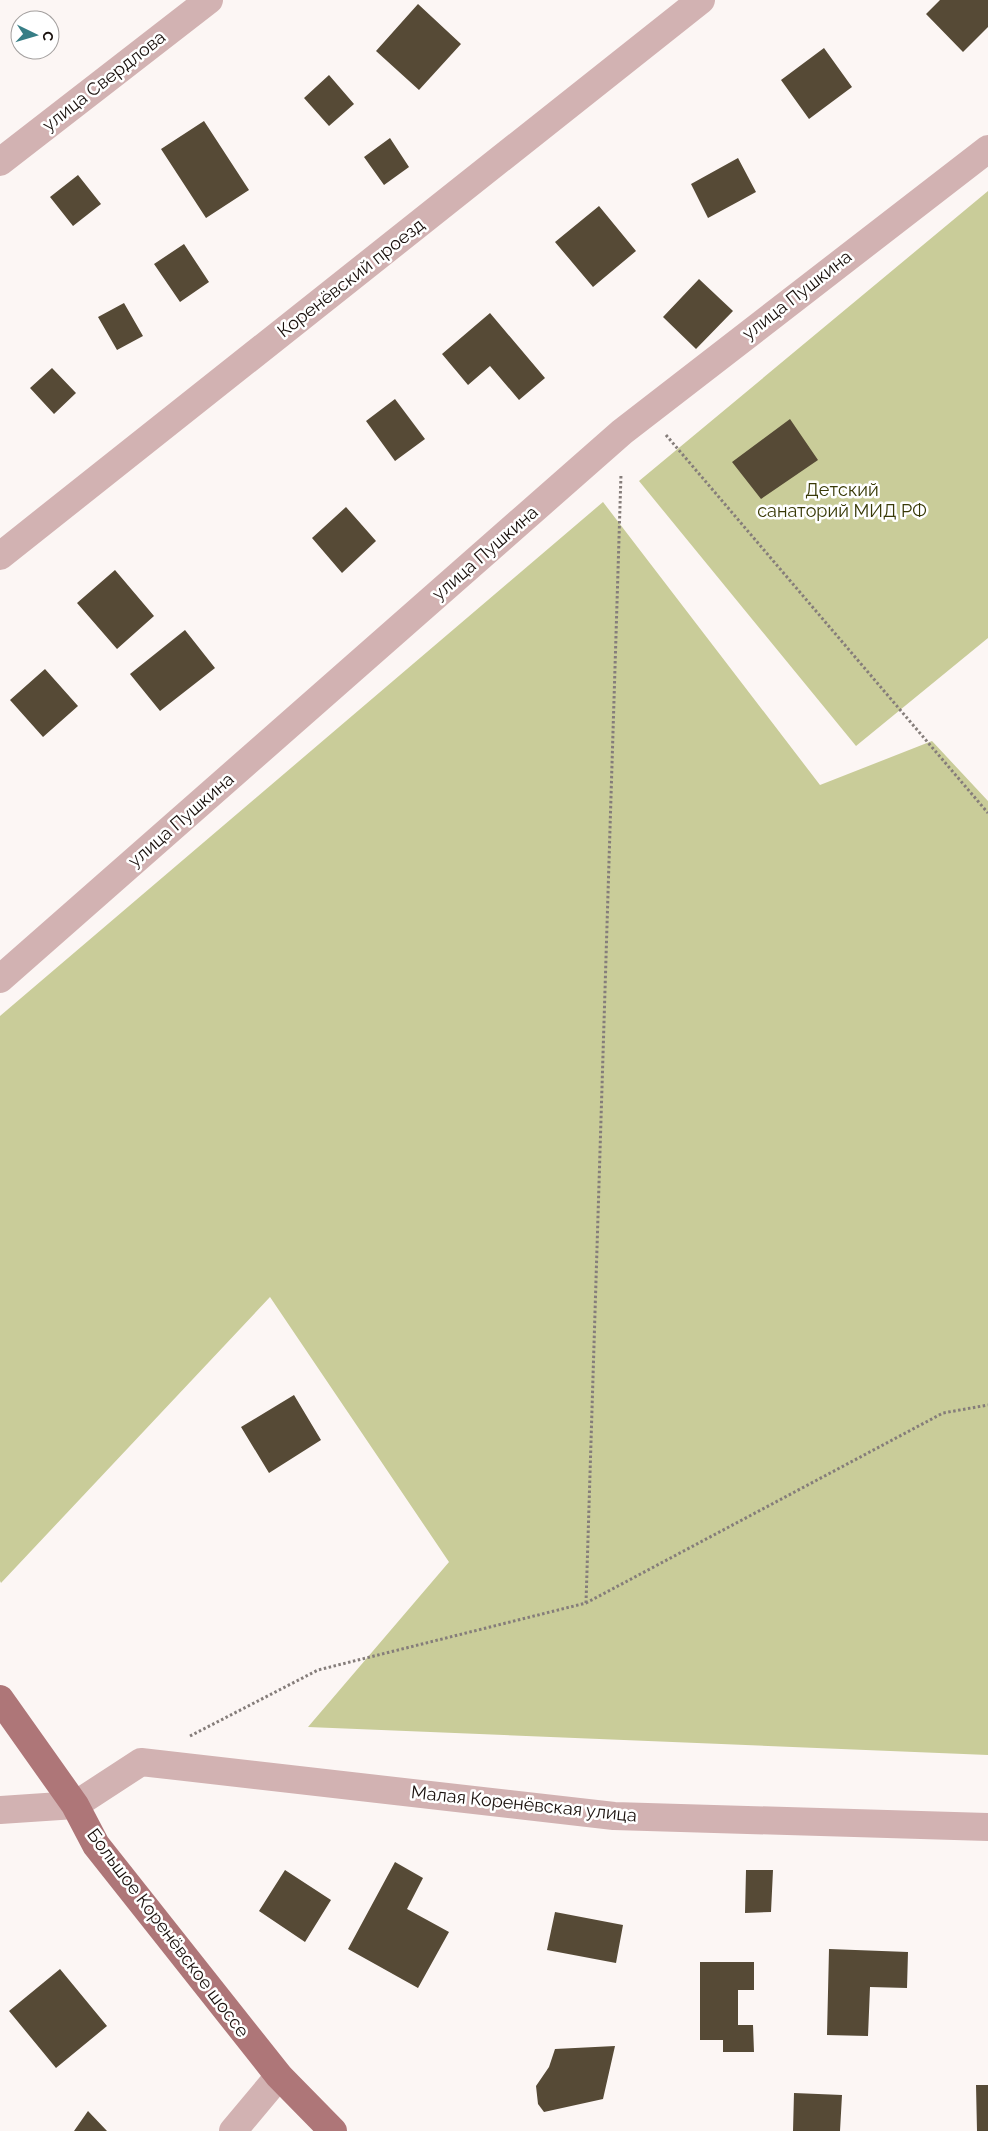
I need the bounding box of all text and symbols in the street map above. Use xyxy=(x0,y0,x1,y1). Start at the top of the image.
north arrow xyxy=(10,10,60,60)
street label: улица Свердлова xyxy=(38,26,170,136)
street label: Коренёвский проезд xyxy=(273,214,428,341)
street label: улица Пушкина xyxy=(738,245,855,344)
park label: Детский санаторий МИД РФ xyxy=(757,479,927,521)
street label: улица Пушкина xyxy=(428,501,542,604)
street label: улица Пушкина xyxy=(124,768,238,871)
street label: Малая Коренёвская улица xyxy=(410,1781,638,1826)
street label: Большое Коренёвское шоссе xyxy=(83,1824,254,2041)

